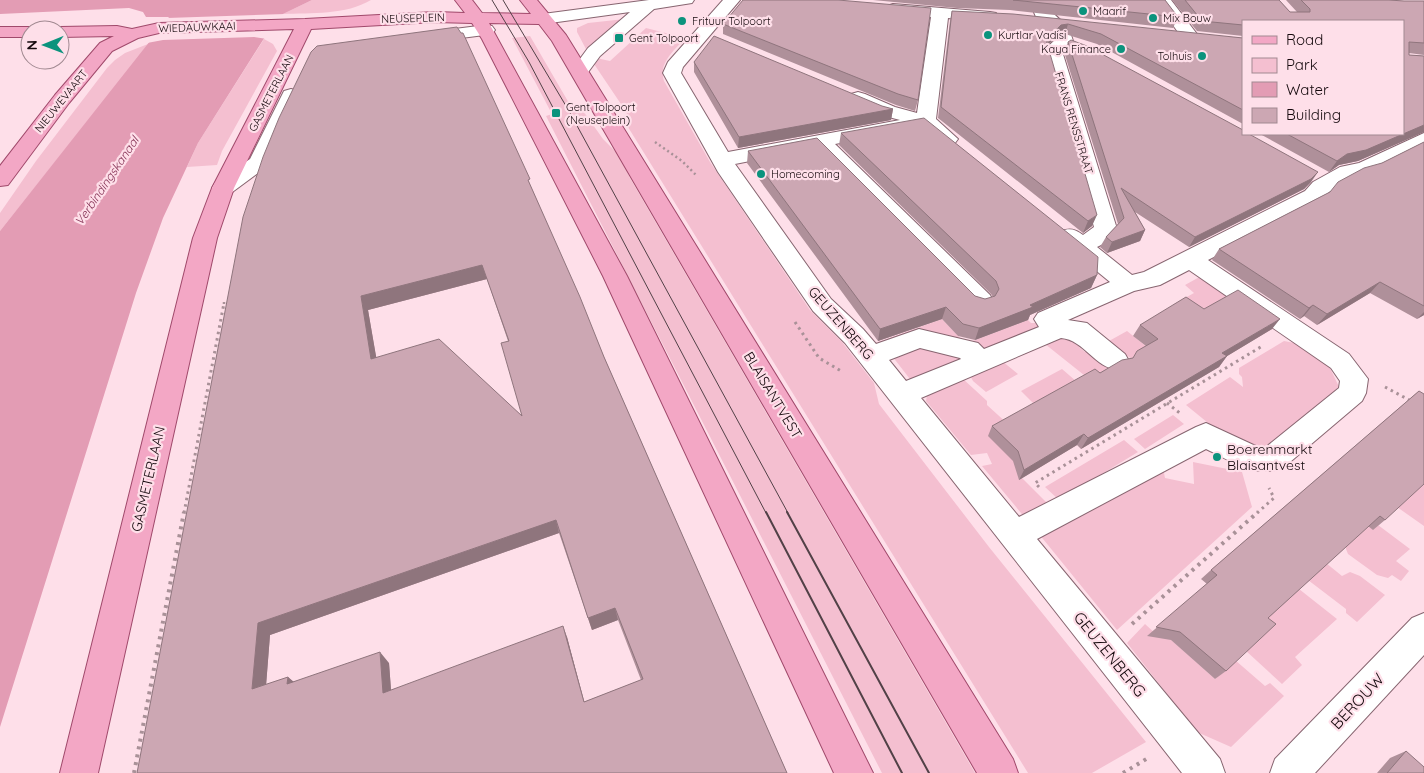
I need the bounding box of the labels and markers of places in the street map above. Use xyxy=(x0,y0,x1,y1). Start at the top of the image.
place label: Maarif xyxy=(1093,4,1126,18)
marker: Maarif xyxy=(1077,5,1089,17)
place label: Mix Bouw xyxy=(1163,11,1211,25)
marker: Mix Bouw xyxy=(1147,12,1159,24)
place label: Frituur Tolpoort xyxy=(692,14,771,28)
marker: Frituur Tolpoort xyxy=(676,15,688,27)
place label: Kurtlar Vadisi xyxy=(998,28,1066,42)
marker: Kurtlar Vadisi xyxy=(982,29,994,41)
place label: Gent Tolpoort xyxy=(629,31,699,45)
marker: Gent Tolpoort xyxy=(613,32,625,44)
place label: Kaya Finance xyxy=(1041,42,1111,56)
marker: Kaya Finance xyxy=(1115,43,1127,55)
place label: Tolhuis xyxy=(1157,49,1192,63)
marker: Tolhuis xyxy=(1196,50,1208,62)
place label: Gent Tolpoort (Neuseplein) xyxy=(566,100,636,127)
marker: Gent Tolpoort (Neuseplein) xyxy=(550,107,562,119)
place label: Homecoming xyxy=(771,167,840,181)
marker: Homecoming xyxy=(755,168,767,180)
place label: Boerenmarkt Blaisantvest xyxy=(1227,440,1313,474)
marker: Boerenmarkt Blaisantvest xyxy=(1211,451,1223,463)

